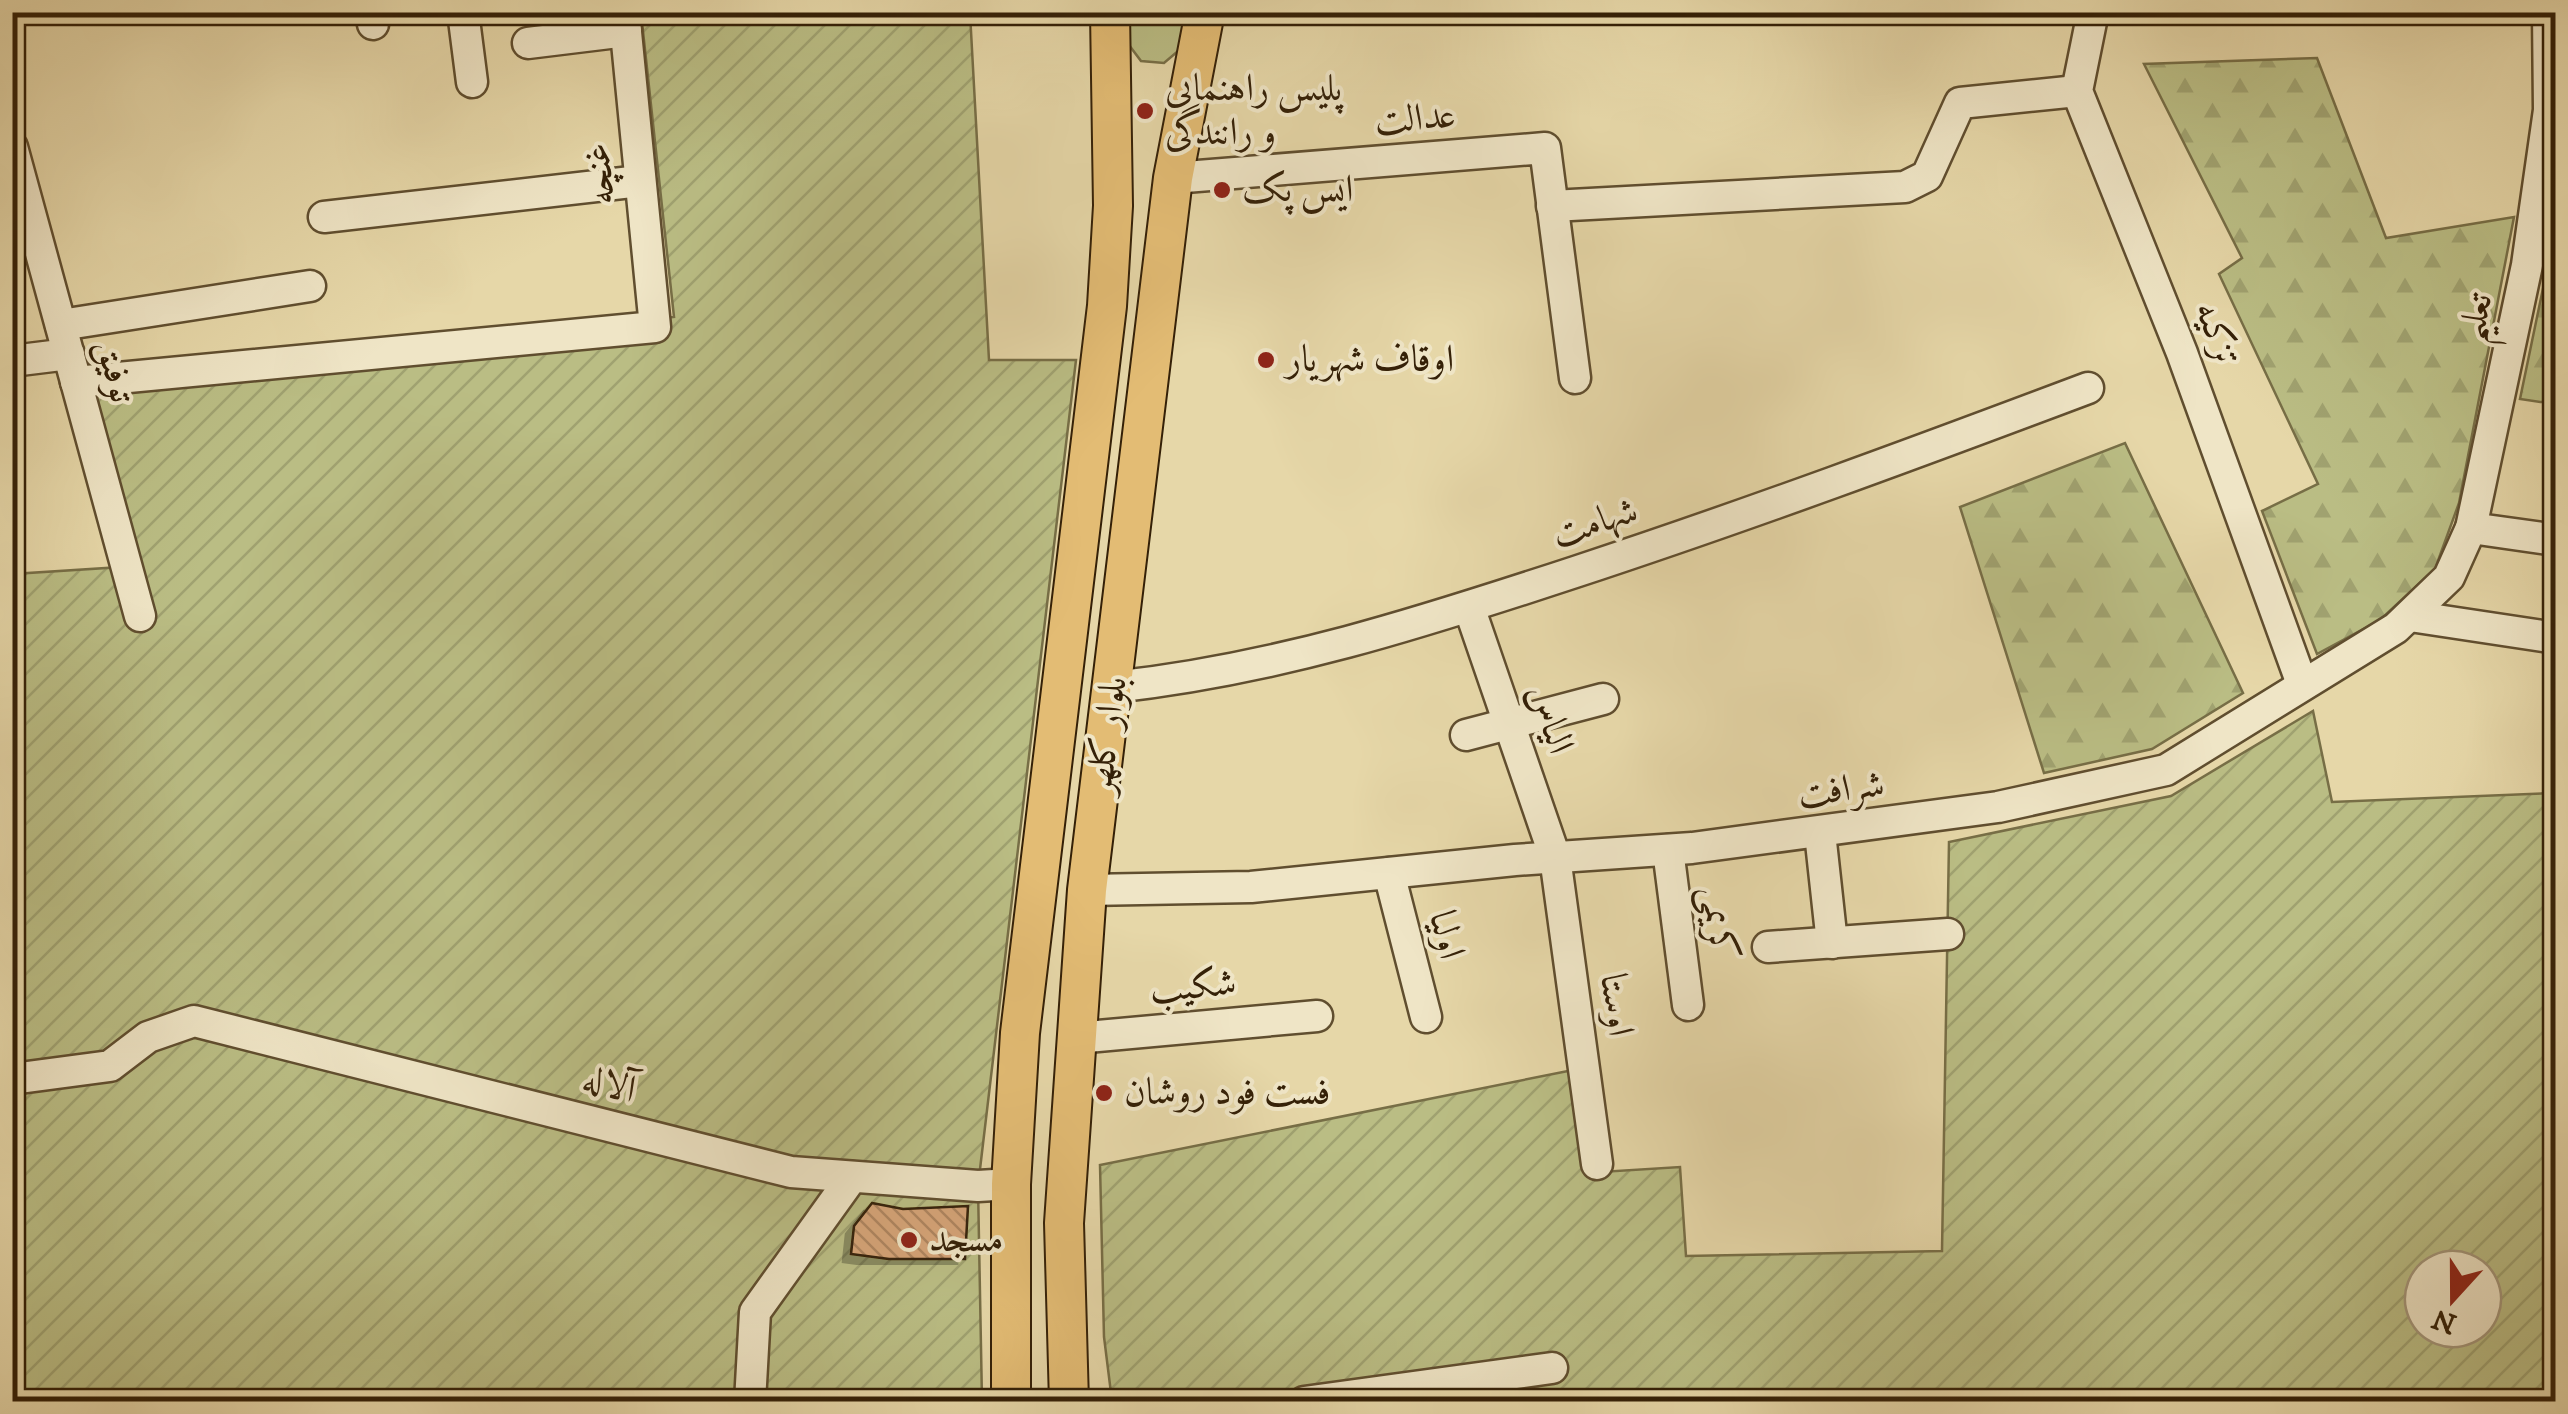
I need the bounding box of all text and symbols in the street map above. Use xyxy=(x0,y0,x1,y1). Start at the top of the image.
place label: پلیس راهنمایی و رانندگی xyxy=(1165,65,1344,157)
street label: عدالت xyxy=(1372,92,1458,146)
marker: پلیس راهنمایی و رانندگی xyxy=(1134,100,1156,122)
street label: غنچه xyxy=(573,141,627,207)
place label: ایس پک xyxy=(1242,166,1353,215)
marker: ایس پک xyxy=(1211,179,1233,201)
street label: تعلیم xyxy=(2448,288,2516,349)
street label: تزکیه xyxy=(2183,294,2251,374)
street label: توفیق xyxy=(84,334,147,409)
place label: اوقاف شهریار xyxy=(1282,336,1454,384)
marker: اوقاف شهریار xyxy=(1255,349,1277,371)
street label: شهامت xyxy=(1546,487,1644,559)
street label: بلوار کلهر xyxy=(1074,673,1139,801)
street label: الیاس xyxy=(1516,678,1584,760)
street label: شرافت xyxy=(1795,760,1887,820)
street label: کریمی xyxy=(1690,883,1746,963)
street label: اولیا xyxy=(1417,906,1475,964)
street label: شکیب xyxy=(1148,959,1238,1015)
street label: اوستا xyxy=(1588,970,1644,1040)
street label: آلاله xyxy=(577,1055,644,1116)
place label: فست فود روشان xyxy=(1124,1069,1330,1117)
marker: فست فود روشان xyxy=(1093,1082,1115,1104)
place label: مسجد xyxy=(929,1216,1004,1264)
marker: مسجد xyxy=(898,1229,920,1251)
north arrow xyxy=(2403,1249,2503,1349)
text: N xyxy=(2428,1300,2462,1341)

